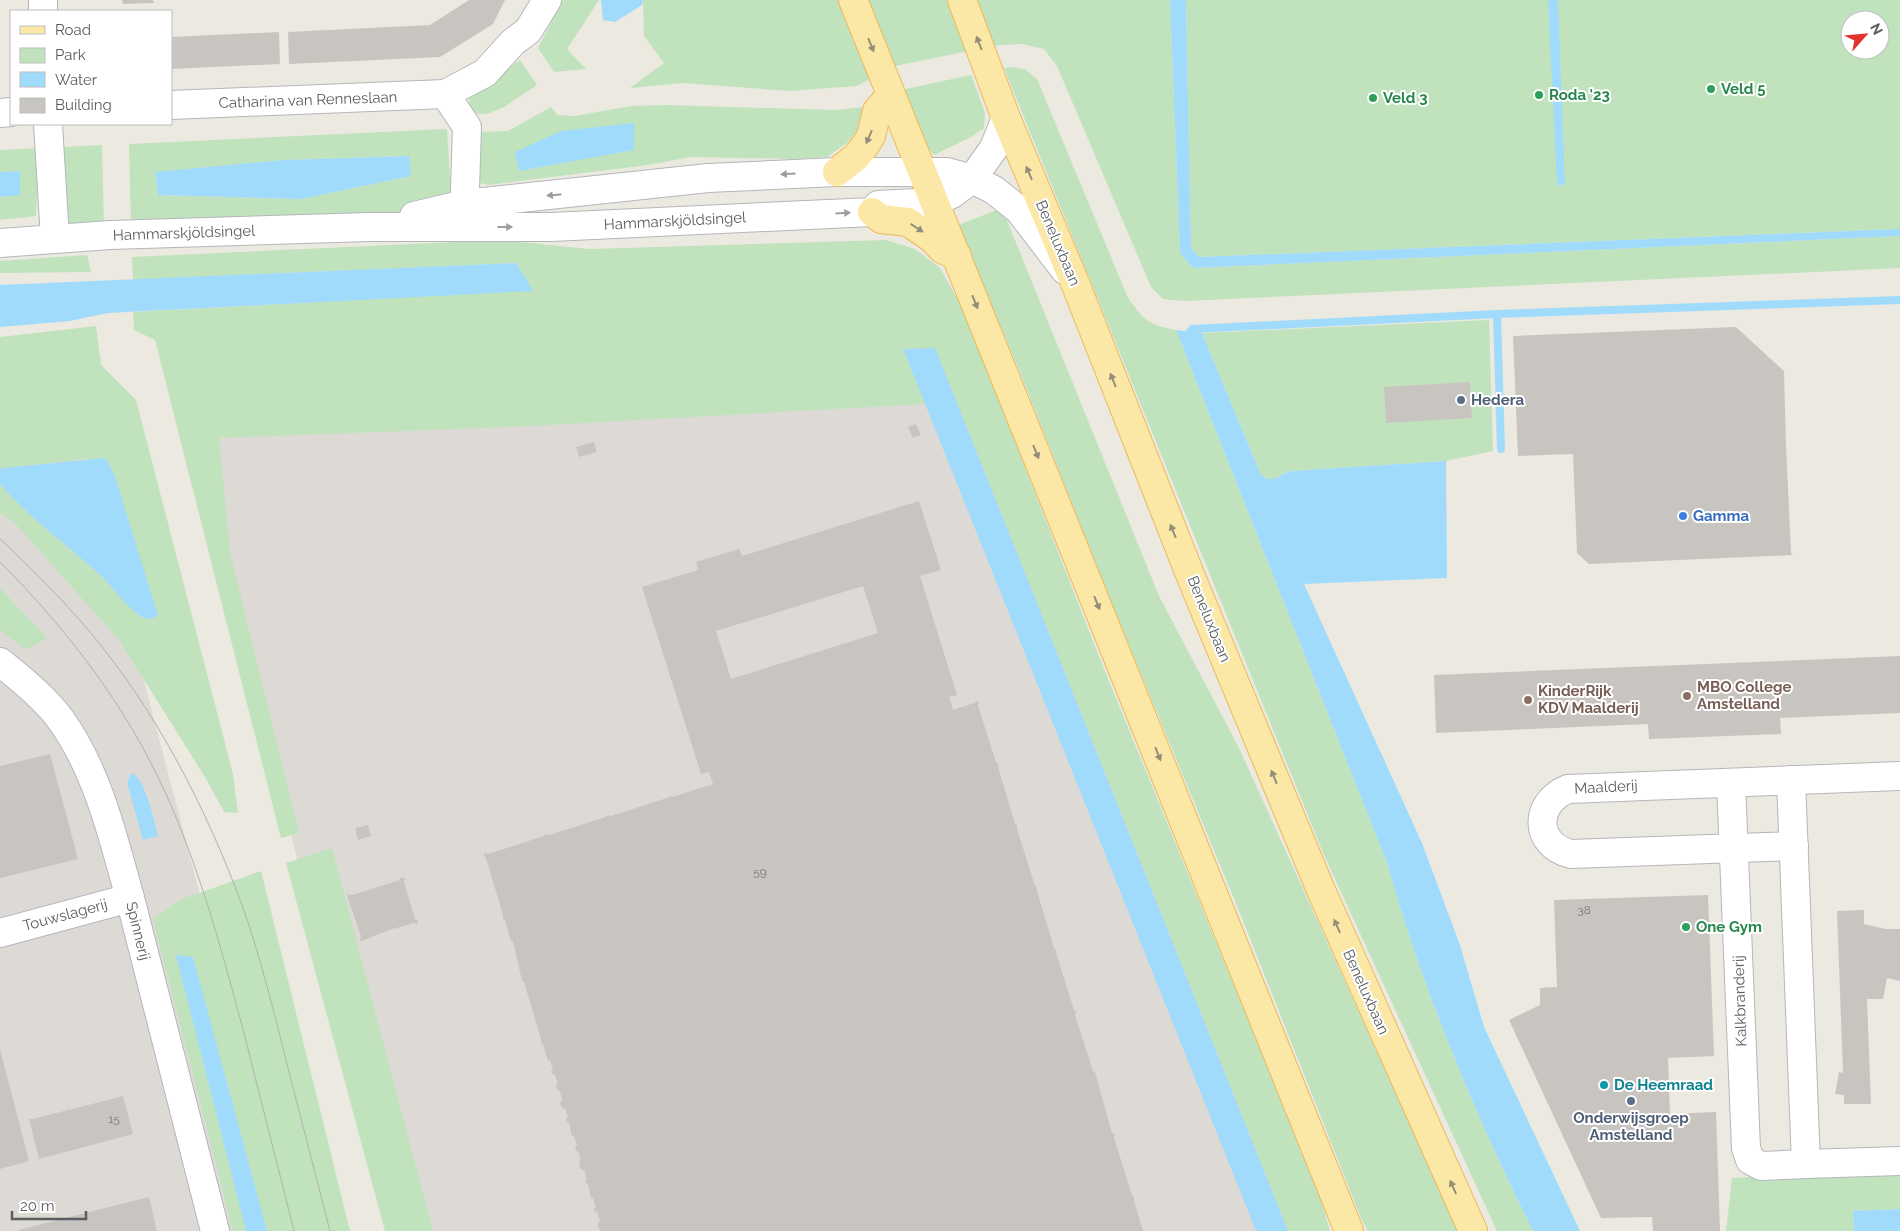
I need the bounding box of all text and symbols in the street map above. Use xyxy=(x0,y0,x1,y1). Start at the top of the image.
legend xyxy=(10,10,172,125)
north arrow xyxy=(1840,10,1890,60)
text: Road xyxy=(55,21,91,39)
text: N xyxy=(1867,21,1886,37)
one-way arrow xyxy=(974,36,982,50)
one-way arrow xyxy=(867,38,875,53)
text: Park xyxy=(55,46,86,64)
text: Water xyxy=(55,71,98,89)
place label: Veld 5 xyxy=(1721,80,1765,98)
marker: Veld 5 xyxy=(1705,83,1717,95)
place label: Roda '23 xyxy=(1549,86,1610,104)
street label: Catharina van Renneslaan xyxy=(218,88,398,112)
place label: Veld 3 xyxy=(1383,89,1428,107)
marker: Roda '23 xyxy=(1533,89,1545,101)
marker: Veld 3 xyxy=(1367,92,1379,104)
text: Building xyxy=(55,96,112,114)
one-way arrow xyxy=(865,129,874,144)
one-way arrow xyxy=(1025,166,1033,181)
one-way arrow xyxy=(780,170,796,178)
one-way arrow xyxy=(546,191,562,199)
street label: Beneluxbaan xyxy=(1032,197,1084,289)
street label: Hammarskjöldsingel xyxy=(603,208,748,234)
one-way arrow xyxy=(835,209,851,217)
street label: Hammarskjöldsingel xyxy=(112,221,256,244)
one-way arrow xyxy=(497,223,513,231)
one-way arrow xyxy=(910,223,923,233)
one-way arrow xyxy=(972,294,980,309)
one-way arrow xyxy=(1109,373,1117,387)
place label: Hedera xyxy=(1471,391,1524,409)
marker: Hedera xyxy=(1455,394,1467,406)
one-way arrow xyxy=(1032,445,1040,460)
place label: Gamma xyxy=(1693,507,1749,525)
marker: Gamma xyxy=(1677,510,1689,522)
one-way arrow xyxy=(1169,523,1177,538)
street label: Beneluxbaan xyxy=(1184,573,1234,665)
one-way arrow xyxy=(1093,596,1101,611)
place label: MBO College Amstelland xyxy=(1697,678,1791,713)
place label: KinderRijk KDV Maalderij xyxy=(1538,682,1639,717)
marker: MBO College Amstelland xyxy=(1681,690,1693,702)
marker: KinderRijk KDV Maalderij xyxy=(1522,694,1534,706)
one-way arrow xyxy=(1154,747,1162,761)
one-way arrow xyxy=(1269,770,1277,784)
street label: Maalderij xyxy=(1574,776,1638,798)
house number: 59 xyxy=(753,865,767,879)
street label: Touwslagerij xyxy=(21,895,109,935)
street label: Spinnerij xyxy=(122,900,154,962)
house number: 38 xyxy=(1577,903,1591,917)
place label: One Gym xyxy=(1696,918,1762,936)
one-way arrow xyxy=(1332,919,1340,933)
marker: One Gym xyxy=(1680,921,1692,933)
street label: Beneluxbaan xyxy=(1339,947,1393,1037)
street label: Kalkbranderij xyxy=(1729,955,1751,1047)
place label: De Heemraad xyxy=(1614,1076,1713,1094)
marker: De Heemraad xyxy=(1598,1079,1610,1091)
marker: Onderwijsgroep Amstelland xyxy=(1625,1095,1637,1107)
place label: Onderwijsgroep Amstelland xyxy=(1573,1109,1689,1144)
house number: 15 xyxy=(108,1112,120,1126)
one-way arrow xyxy=(1448,1180,1456,1194)
scale bar xyxy=(12,1188,86,1220)
text: 20 m xyxy=(20,1197,55,1215)

